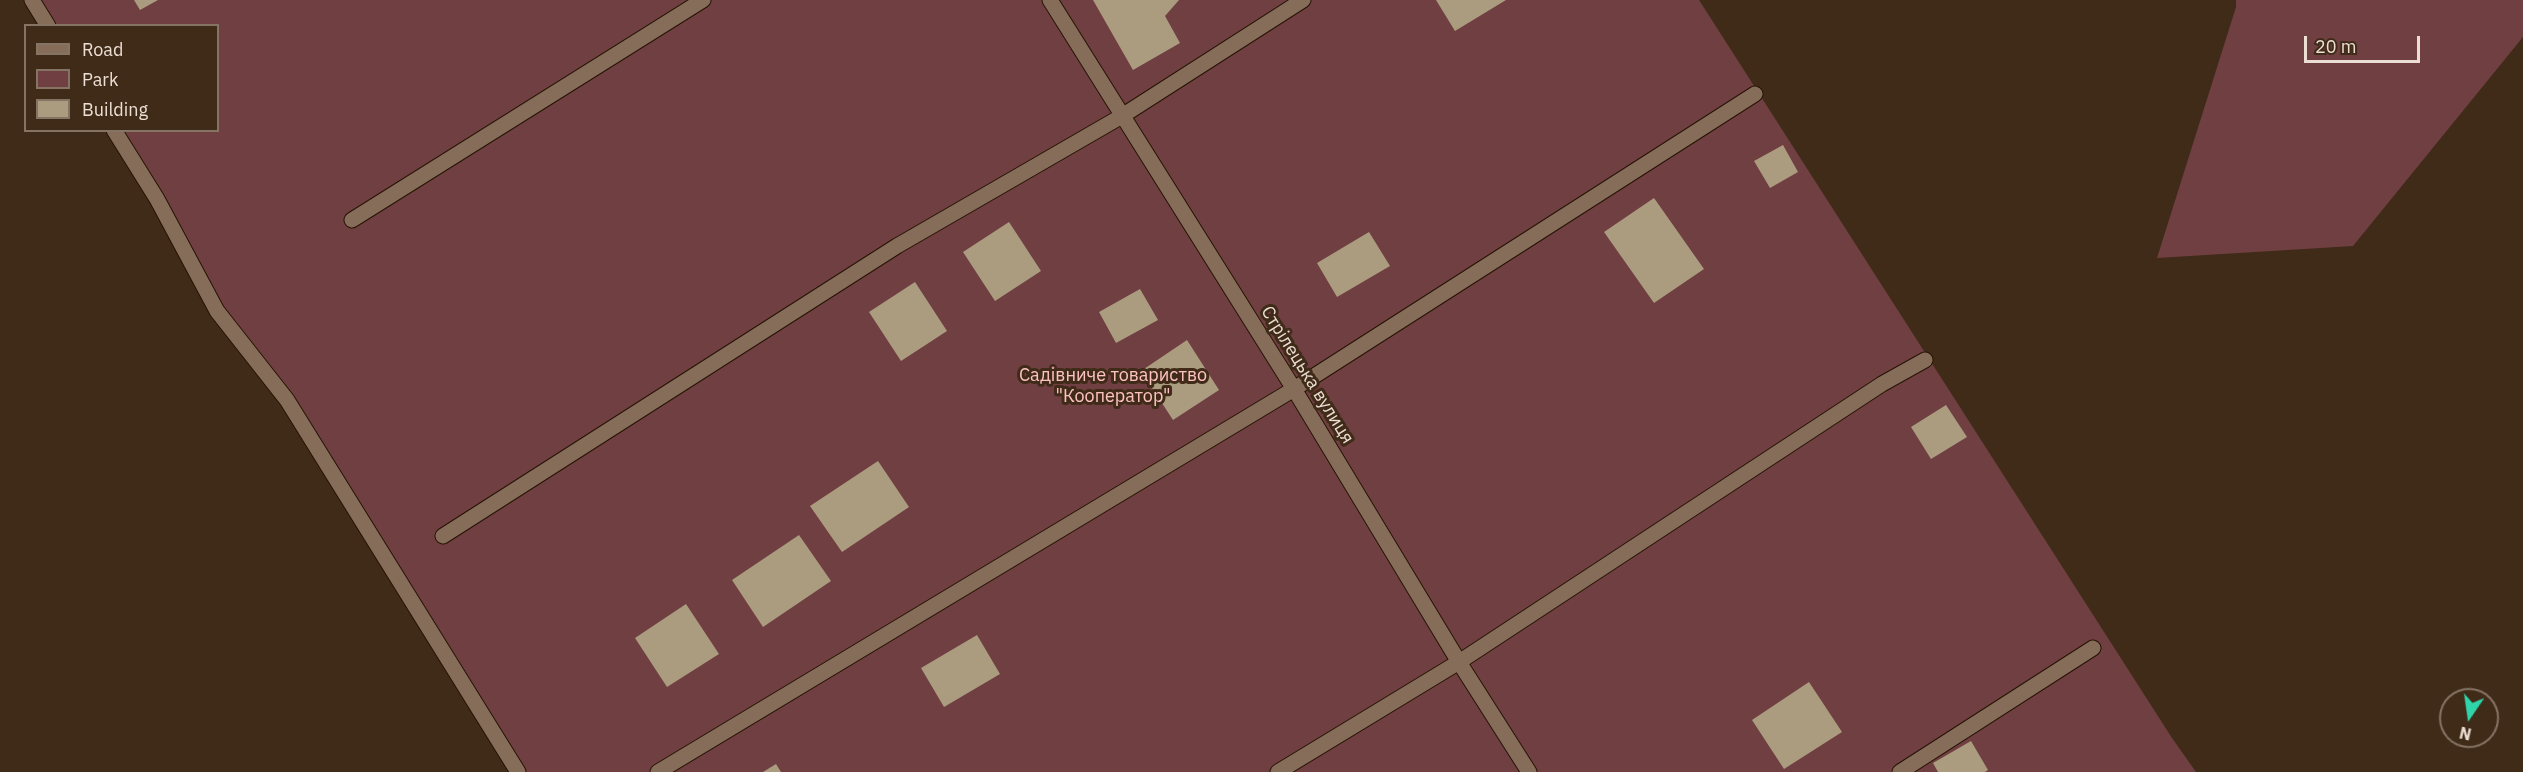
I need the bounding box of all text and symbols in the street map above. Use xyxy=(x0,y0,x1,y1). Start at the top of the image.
legend xyxy=(24,24,219,132)
scale bar xyxy=(2307,24,2422,62)
text: 20 m xyxy=(2315,35,2357,58)
text: Road xyxy=(82,38,123,61)
text: Park xyxy=(82,68,118,91)
text: Building xyxy=(82,98,148,121)
street label: Стрілецька вулиця xyxy=(1256,302,1358,448)
park label: Садівниче товариство "Кооператор" xyxy=(1019,365,1207,407)
north arrow xyxy=(2439,688,2499,748)
text: N xyxy=(2458,723,2473,745)

